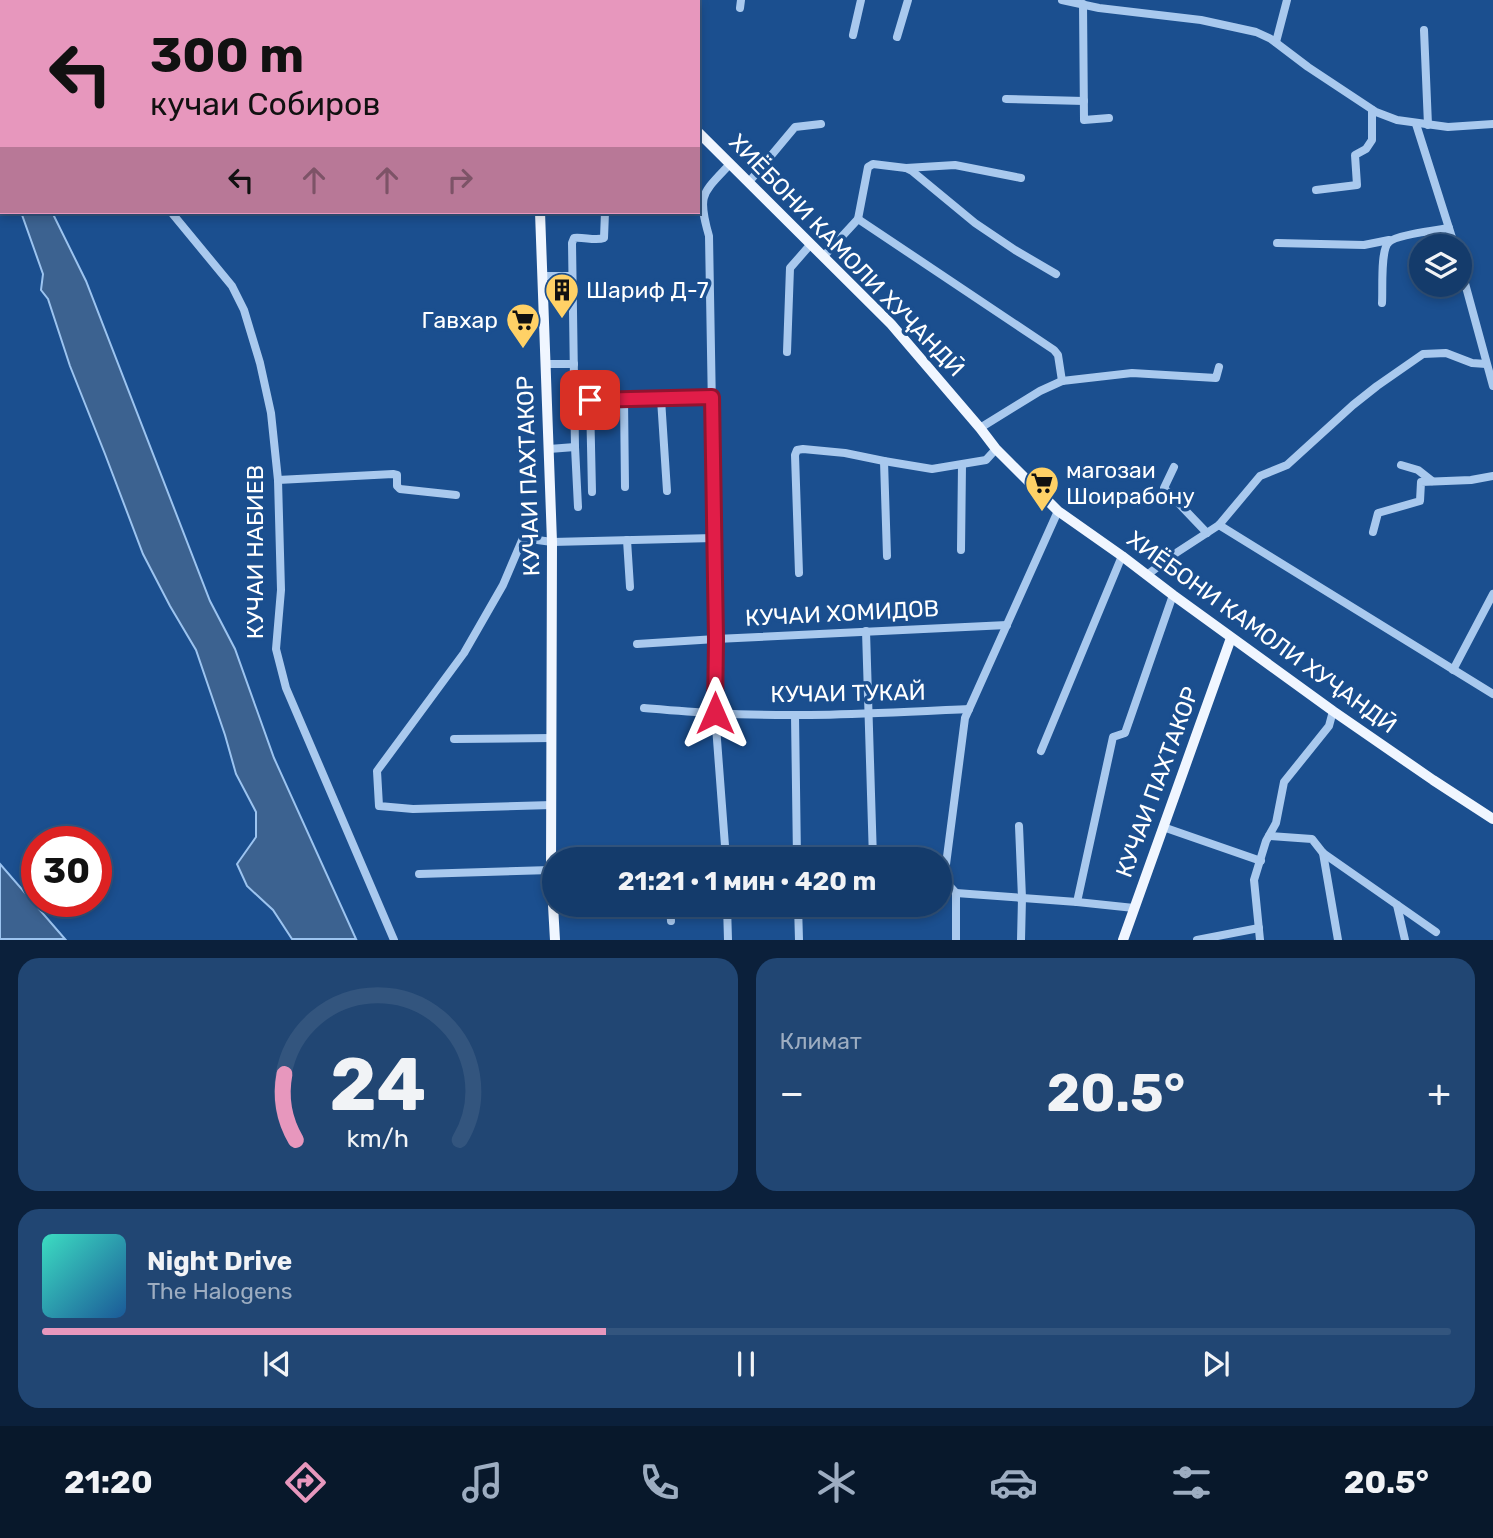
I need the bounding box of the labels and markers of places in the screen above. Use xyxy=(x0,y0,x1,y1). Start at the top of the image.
building icon: Шариф Д-7 xyxy=(543,271,581,320)
place label: Шариф Д-7 xyxy=(586,276,709,304)
supermarket icon: Гавхар xyxy=(504,301,542,350)
place label: Гавхар xyxy=(422,306,498,334)
pin xyxy=(560,370,620,430)
place label: магозаи Шоирабону xyxy=(1066,456,1195,510)
supermarket icon: магозаи Шоирабону xyxy=(1023,464,1061,513)

